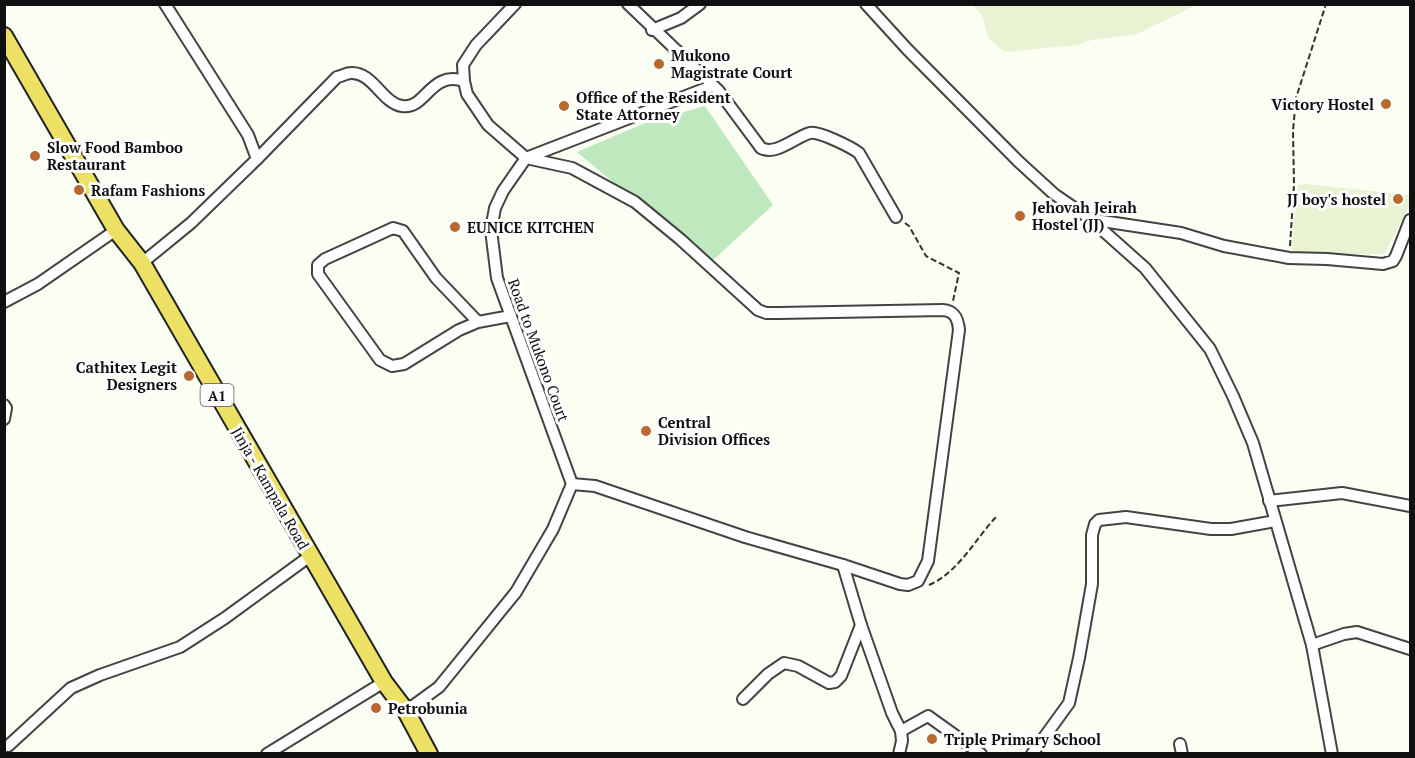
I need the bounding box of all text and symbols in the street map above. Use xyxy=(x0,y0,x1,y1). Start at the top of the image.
place label: Mukono Magistrate Court xyxy=(671,45,793,82)
marker: Mukono Magistrate Court xyxy=(652,57,666,71)
place label: Office of the Resident State Attorney xyxy=(576,87,731,124)
place label: Victory Hostel xyxy=(1271,94,1374,114)
marker: Victory Hostel xyxy=(1379,97,1393,111)
marker: Office of the Resident State Attorney xyxy=(557,99,571,113)
place label: Slow Food Bamboo Restaurant xyxy=(47,137,183,174)
marker: Slow Food Bamboo Restaurant xyxy=(28,149,42,163)
place label: Rafam Fashions xyxy=(91,180,206,200)
marker: Rafam Fashions xyxy=(72,183,86,197)
place label: JJ boy's hostel xyxy=(1287,189,1386,209)
marker: JJ boy's hostel xyxy=(1391,192,1405,206)
place label: Jehovah Jeirah Hostel (JJ) xyxy=(1032,197,1137,234)
marker: Jehovah Jeirah Hostel (JJ) xyxy=(1013,209,1027,223)
place label: EUNICE KITCHEN xyxy=(467,217,595,237)
marker: EUNICE KITCHEN xyxy=(448,220,462,234)
street label: Road to Mukono Court xyxy=(504,276,574,425)
place label: Cathitex Legit Designers xyxy=(76,357,177,394)
marker: Cathitex Legit Designers xyxy=(182,369,196,383)
road number: A1 xyxy=(200,384,234,406)
place label: Central Division Offices xyxy=(658,412,770,449)
street label: Jinja - Kampala Road xyxy=(228,423,314,553)
marker: Central Division Offices xyxy=(639,424,653,438)
place label: Petrobunia xyxy=(388,698,468,718)
marker: Petrobunia xyxy=(369,701,383,715)
place label: Triple Primary School xyxy=(944,729,1101,749)
marker: Triple Primary School xyxy=(925,732,939,746)

